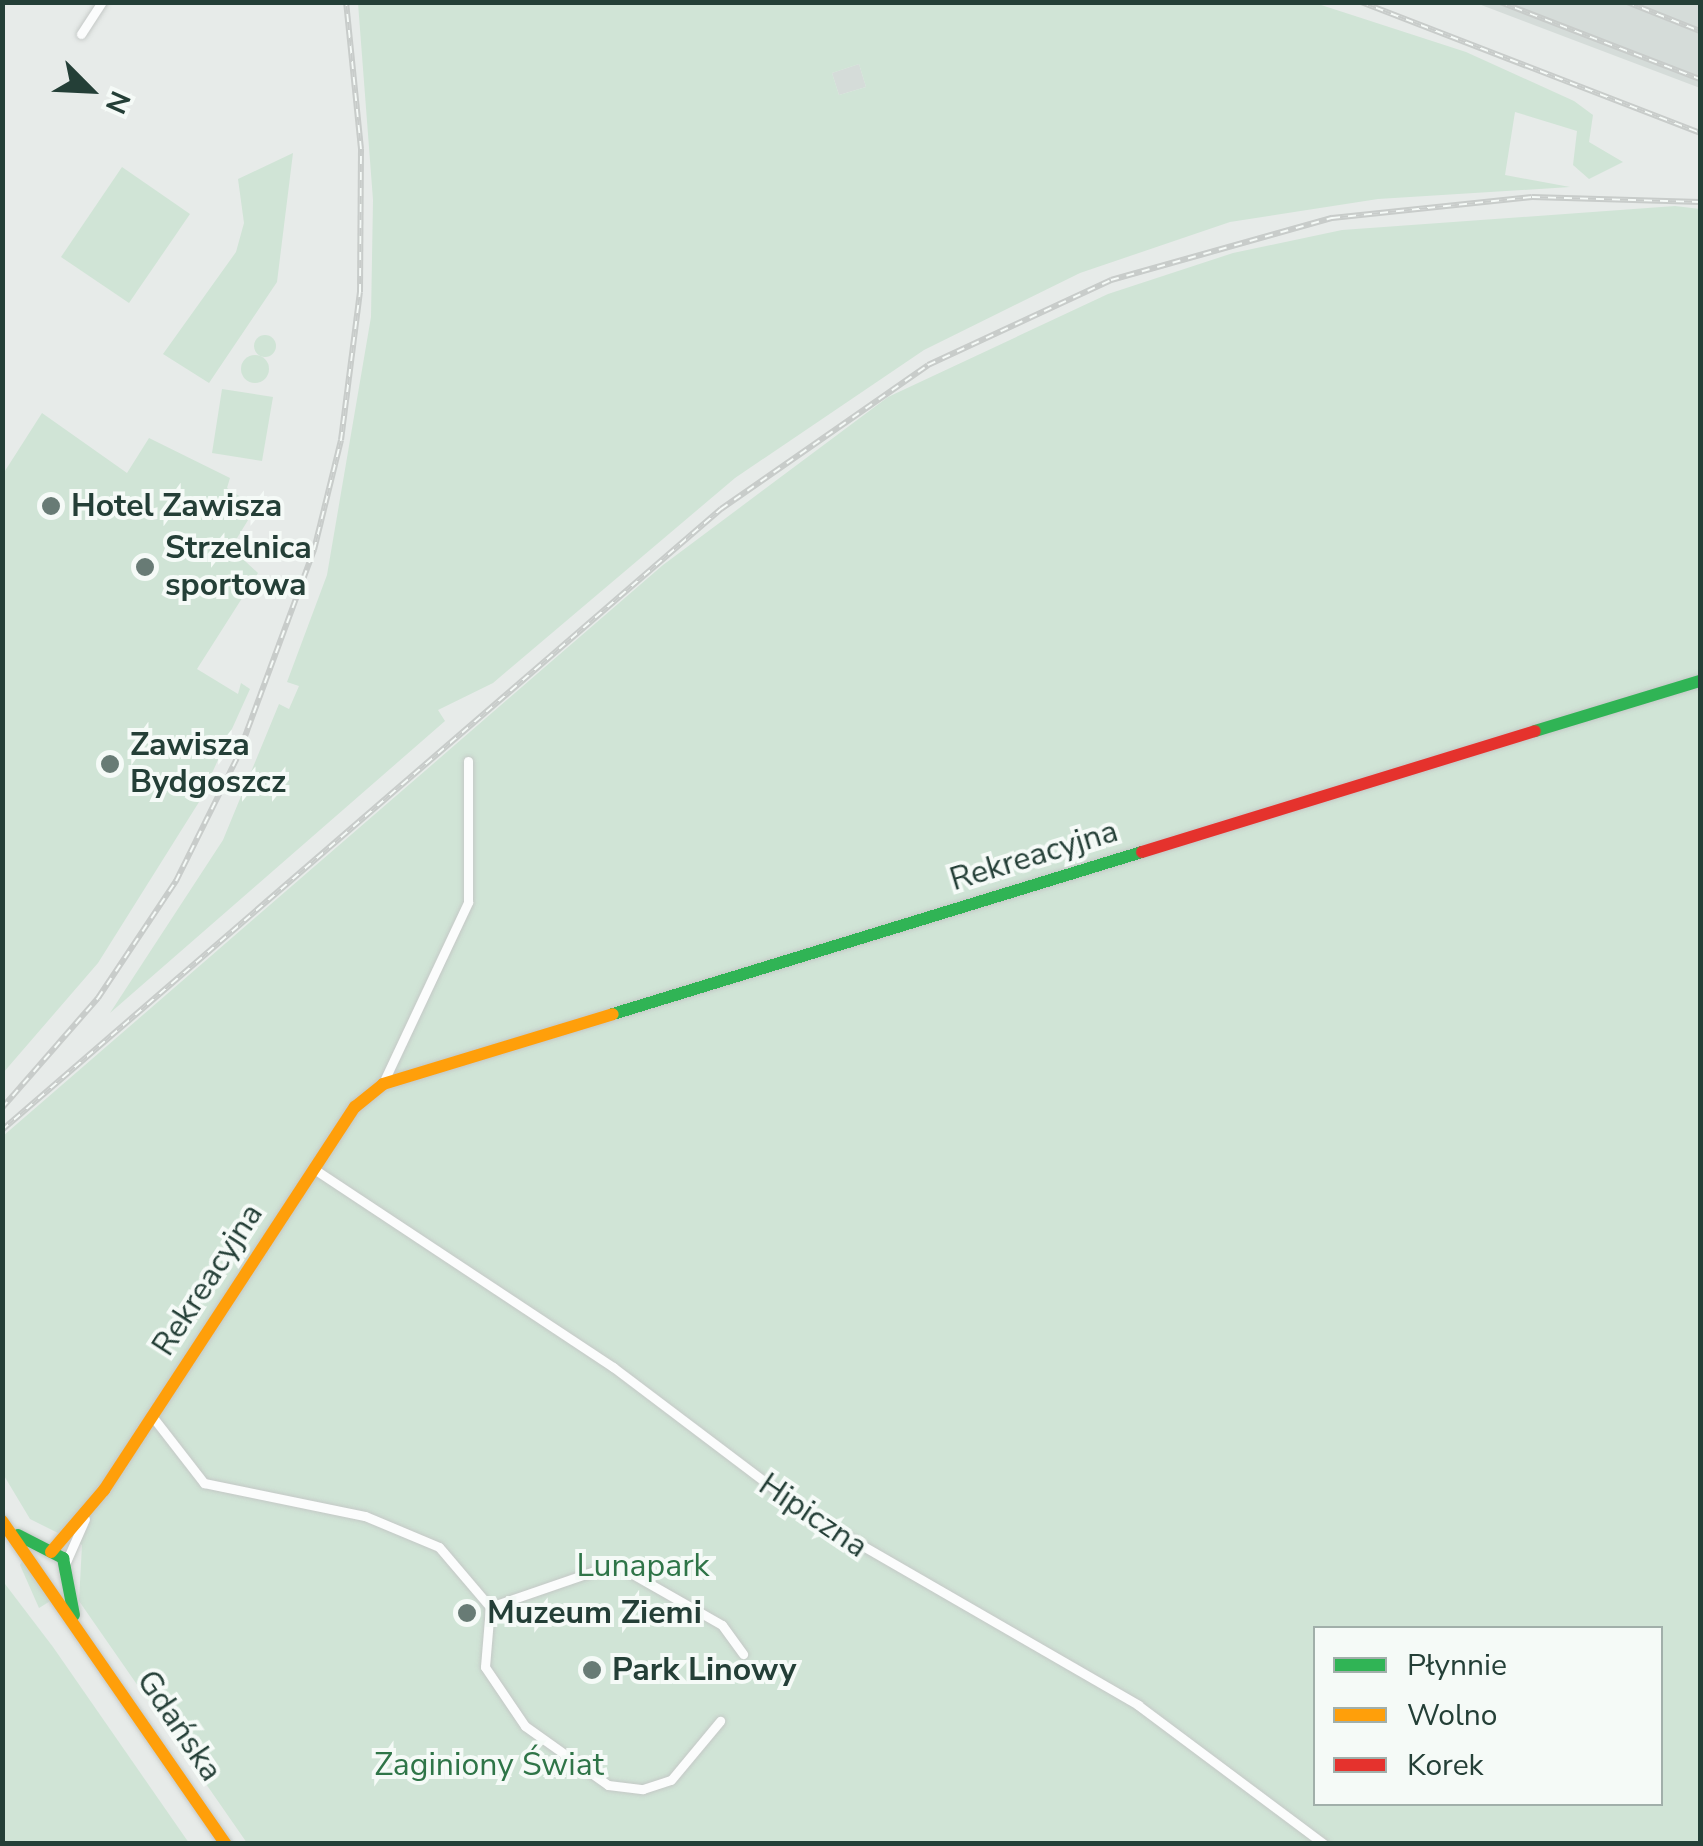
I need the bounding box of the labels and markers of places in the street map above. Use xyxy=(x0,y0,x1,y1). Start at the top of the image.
place label: Hotel Zawisza xyxy=(71,487,282,525)
marker: Hotel Zawisza xyxy=(40,495,62,517)
place label: Strzelnica sportowa xyxy=(165,530,312,605)
marker: Strzelnica sportowa xyxy=(134,556,156,578)
place label: Zawisza Bydgoszcz xyxy=(130,727,286,802)
marker: Zawisza Bydgoszcz xyxy=(99,753,121,775)
place label: Muzeum Ziemi xyxy=(487,1594,702,1632)
marker: Muzeum Ziemi xyxy=(456,1602,478,1624)
place label: Park Linowy xyxy=(612,1651,796,1689)
marker: Park Linowy xyxy=(581,1659,603,1681)

